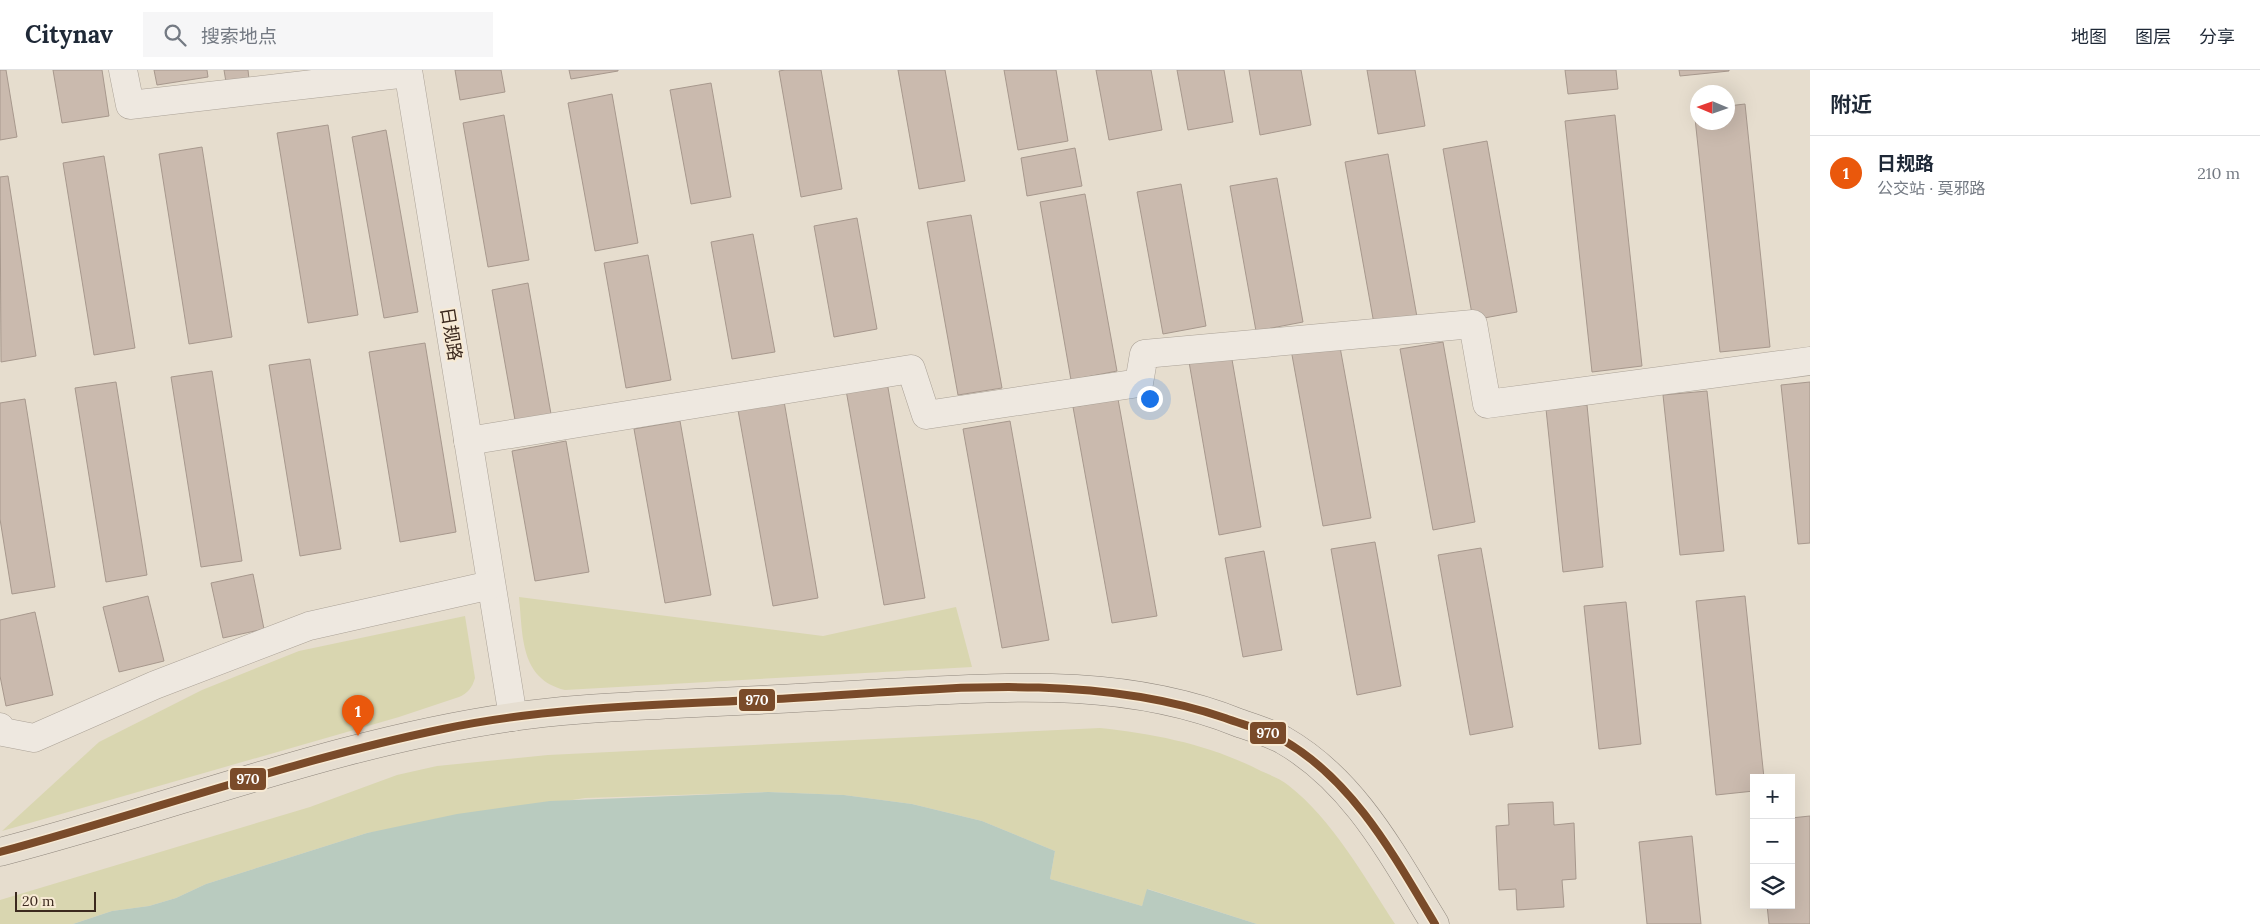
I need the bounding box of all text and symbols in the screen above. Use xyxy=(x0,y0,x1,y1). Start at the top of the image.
search box xyxy=(143,12,493,57)
text: Citynav xyxy=(25,19,113,50)
icon: search xyxy=(161,21,189,49)
text: 搜索地点 xyxy=(201,24,277,48)
text: 地图 xyxy=(2071,25,2107,48)
text: 图层 xyxy=(2135,25,2171,48)
text: 分享 xyxy=(2199,25,2235,48)
north arrow xyxy=(1690,85,1735,130)
text: 附近 xyxy=(1830,91,1872,118)
text: 日规路 xyxy=(1877,151,1934,175)
text: 1 xyxy=(1843,163,1849,183)
text: 210 m xyxy=(2197,163,2240,183)
text: 公交站 · 莫邪路 xyxy=(1877,178,1985,198)
street label: 日规路 xyxy=(436,305,467,362)
your location xyxy=(1137,386,1163,412)
line badge: 970 xyxy=(738,688,776,712)
text: 970 xyxy=(745,691,769,709)
pin: 1 xyxy=(342,695,374,736)
line badge: 970 xyxy=(1249,721,1287,745)
text: 970 xyxy=(1256,724,1280,742)
line badge: 970 xyxy=(229,767,267,791)
text: 970 xyxy=(236,770,260,788)
map controls xyxy=(1750,774,1795,909)
button: + xyxy=(1750,774,1795,819)
button: − xyxy=(1750,819,1795,864)
button: layers xyxy=(1750,864,1795,909)
scale bar xyxy=(15,889,96,912)
text: 20 m xyxy=(22,892,54,910)

